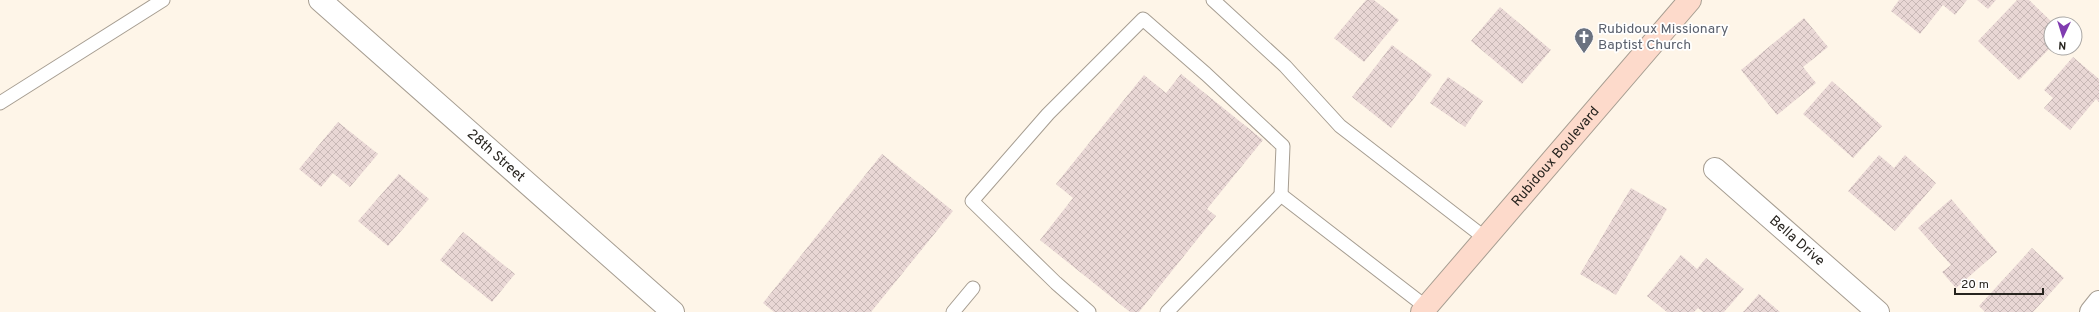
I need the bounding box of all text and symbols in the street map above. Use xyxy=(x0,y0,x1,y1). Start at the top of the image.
north arrow xyxy=(2043,16,2083,56)
place label: Rubidoux Missionary Baptist Church xyxy=(1598,21,1728,54)
church icon: Rubidoux Missionary Baptist Church xyxy=(1573,26,1595,54)
text: N xyxy=(2058,38,2067,52)
street label: Rubidoux Boulevard xyxy=(1508,103,1603,210)
street label: 28th Street xyxy=(464,126,529,186)
street label: Bella Drive xyxy=(1766,212,1828,270)
scale bar xyxy=(1955,270,2043,296)
text: 20 m xyxy=(1961,277,1989,293)

